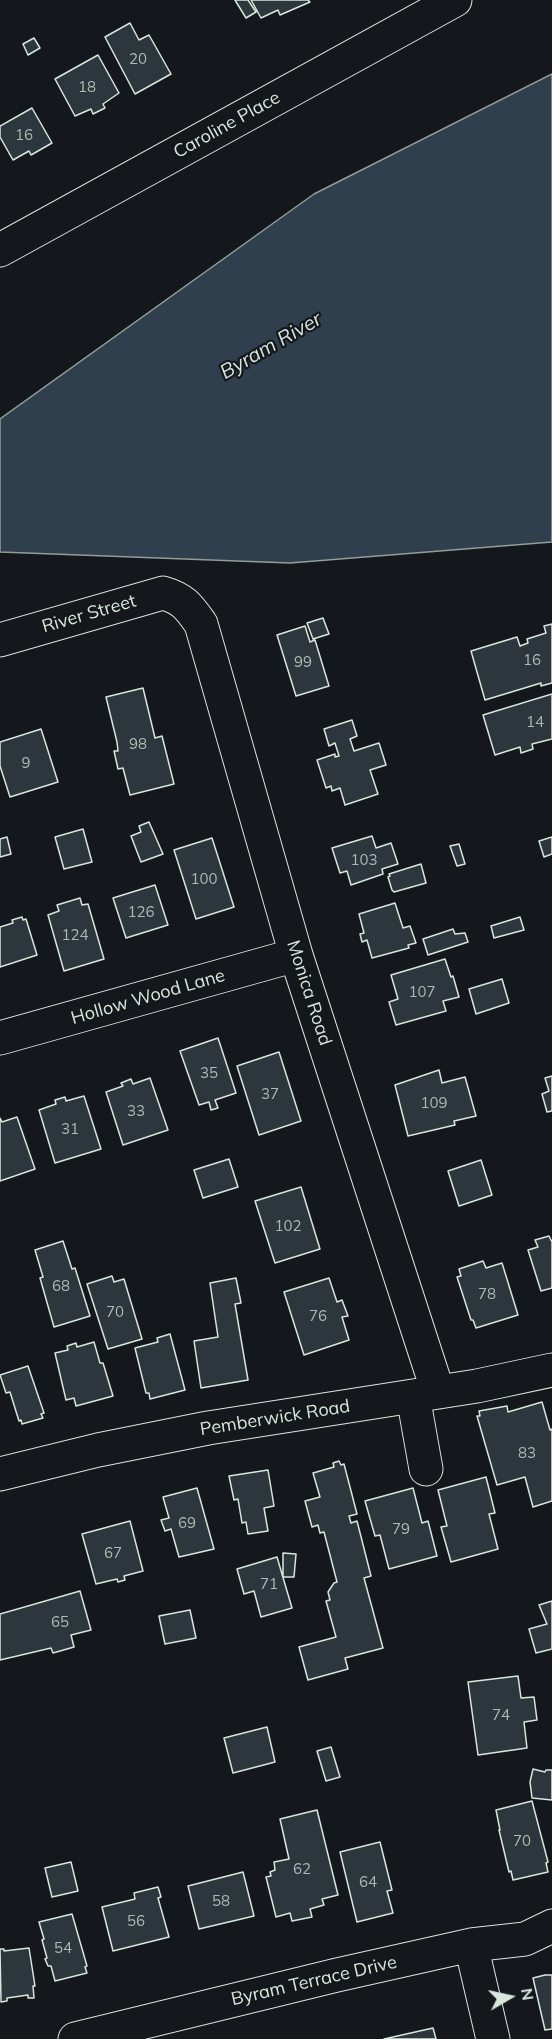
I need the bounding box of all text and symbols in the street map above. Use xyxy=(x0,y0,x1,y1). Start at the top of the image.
house number: 20 xyxy=(129,50,147,68)
house number: 18 xyxy=(78,78,96,96)
street label: Caroline Place xyxy=(170,87,284,163)
house number: 16 xyxy=(15,126,33,144)
water label: Byram River xyxy=(216,307,326,385)
street label: River Street xyxy=(39,590,139,638)
house number: 16 xyxy=(523,651,541,669)
house number: 99 xyxy=(294,653,312,671)
house number: 14 xyxy=(526,713,544,731)
house number: 98 xyxy=(129,735,147,753)
house number: 9 xyxy=(22,754,30,772)
house number: 103 xyxy=(351,851,377,869)
house number: 100 xyxy=(191,870,217,888)
house number: 126 xyxy=(128,903,154,921)
house number: 124 xyxy=(62,926,88,944)
street label: Monica Road xyxy=(282,938,336,1048)
street label: Hollow Wood Lane xyxy=(69,965,227,1029)
house number: 107 xyxy=(409,983,435,1001)
house number: 35 xyxy=(200,1064,218,1082)
house number: 37 xyxy=(261,1085,279,1103)
house number: 109 xyxy=(421,1094,447,1112)
house number: 33 xyxy=(127,1102,145,1120)
house number: 31 xyxy=(61,1120,79,1138)
house number: 102 xyxy=(275,1217,301,1235)
house number: 68 xyxy=(52,1277,70,1295)
house number: 78 xyxy=(478,1285,496,1303)
house number: 70 xyxy=(106,1303,124,1321)
house number: 76 xyxy=(309,1307,327,1325)
street label: Pemberwick Road xyxy=(198,1395,352,1441)
house number: 83 xyxy=(518,1444,536,1462)
house number: 69 xyxy=(178,1514,196,1532)
house number: 79 xyxy=(392,1520,410,1538)
house number: 67 xyxy=(104,1544,122,1562)
house number: 71 xyxy=(260,1575,278,1593)
house number: 65 xyxy=(51,1613,69,1631)
house number: 74 xyxy=(492,1706,510,1724)
house number: 70 xyxy=(513,1832,531,1850)
house number: 62 xyxy=(293,1860,311,1878)
house number: 64 xyxy=(359,1873,377,1891)
house number: 58 xyxy=(212,1892,230,1910)
house number: 56 xyxy=(127,1912,145,1930)
house number: 54 xyxy=(54,1939,72,1957)
street label: Byram Terrace Drive xyxy=(229,1951,399,2011)
north arrow xyxy=(480,1967,540,2027)
text: N xyxy=(517,1987,539,2002)

